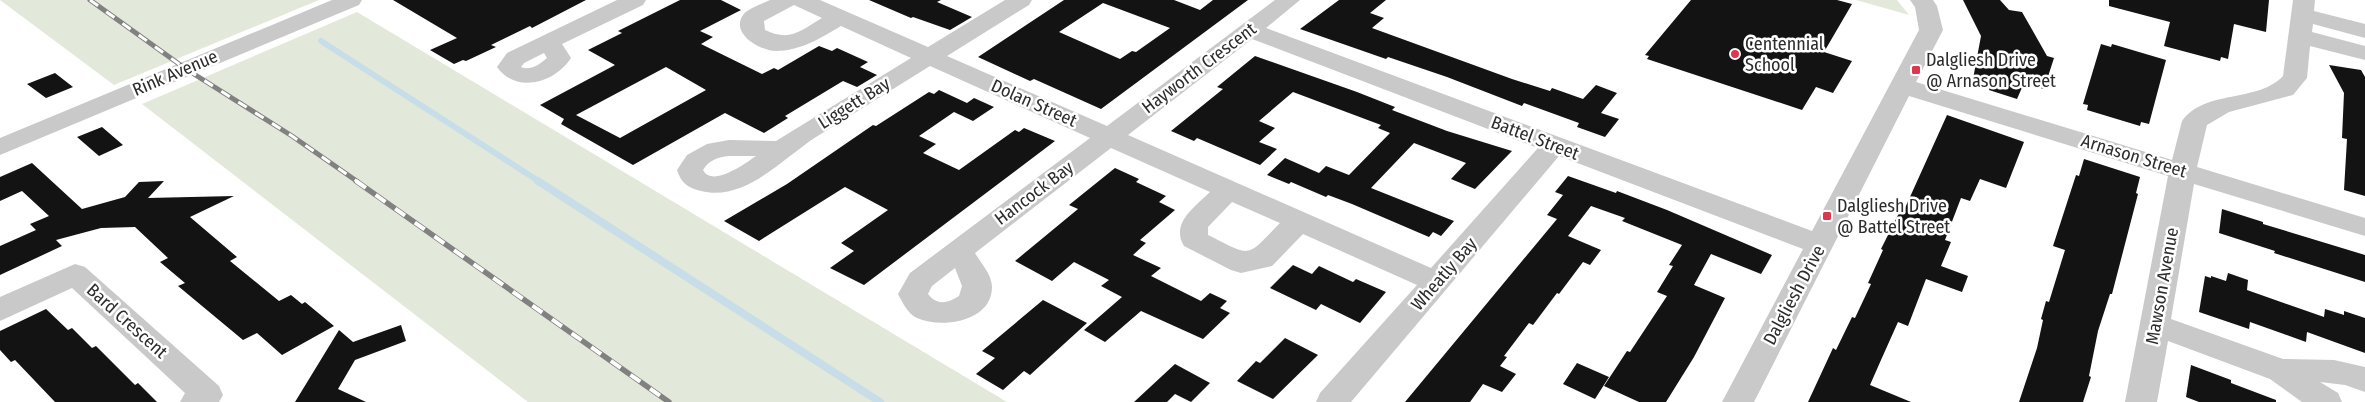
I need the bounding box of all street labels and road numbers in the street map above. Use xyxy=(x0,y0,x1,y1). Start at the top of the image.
street label: Hayworth Crescent xyxy=(1137,18,1261,118)
street label: Rink Avenue xyxy=(129,45,221,101)
street label: Liggett Bay xyxy=(814,72,894,134)
street label: Dolan Street xyxy=(988,74,1080,132)
street label: Battel Street xyxy=(1488,111,1582,165)
street label: Arnason Street xyxy=(2079,130,2189,182)
street label: Hancock Bay xyxy=(990,156,1078,230)
street label: Mawson Avenue xyxy=(2141,226,2183,346)
street label: Wheatly Bay xyxy=(1406,233,1482,315)
street label: Dalgliesh Drive xyxy=(1759,241,1830,349)
street label: Bard Crescent xyxy=(82,279,172,363)

